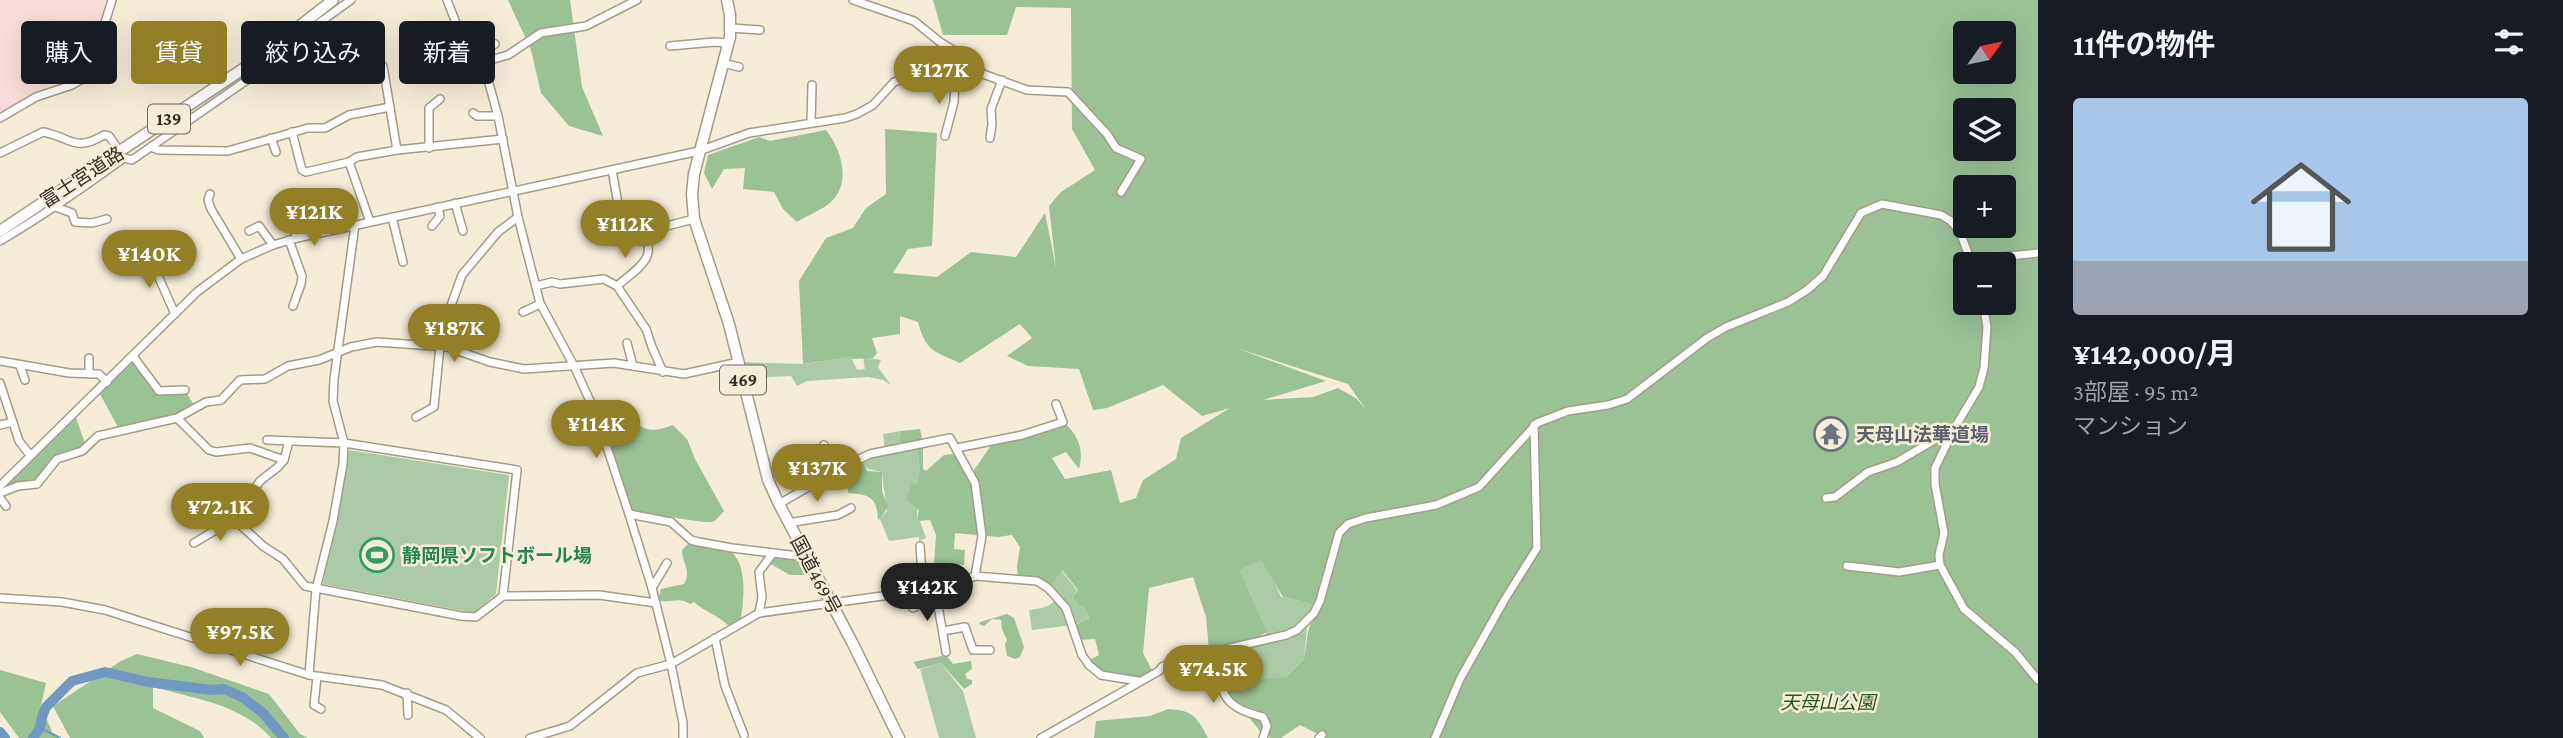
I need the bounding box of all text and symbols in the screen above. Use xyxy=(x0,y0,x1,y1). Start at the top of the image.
chip: 購入 xyxy=(21,21,117,84)
chip: 賃貸 xyxy=(131,21,227,84)
chip: 絞り込み xyxy=(241,21,385,84)
chip: 新着 xyxy=(399,21,495,84)
north arrow xyxy=(1953,21,2016,84)
map controls xyxy=(1953,21,2016,315)
icon: filters xyxy=(2490,23,2528,61)
text: 11件の物件 xyxy=(2073,28,2215,61)
pin: ¥127K xyxy=(890,46,988,106)
text: ¥127K xyxy=(910,56,968,82)
button: layers xyxy=(1953,98,2016,161)
road number: 139 xyxy=(148,104,190,134)
street label: 富士宮道路 xyxy=(36,142,128,212)
icon: home xyxy=(2238,144,2364,270)
button: + xyxy=(1953,175,2016,238)
pin: ¥121K xyxy=(265,188,363,248)
text: ¥121K xyxy=(286,198,342,224)
pin: ¥112K xyxy=(576,201,674,260)
text: ¥112K xyxy=(597,210,653,236)
pin: ¥140K xyxy=(100,230,198,290)
text: ¥140K xyxy=(118,240,180,266)
button: − xyxy=(1953,252,2016,315)
pin: ¥187K xyxy=(405,304,503,364)
text: ¥187K xyxy=(424,314,484,340)
text: ¥142,000/月 xyxy=(2073,337,2236,370)
road number: 469 xyxy=(720,366,766,394)
text: 3部屋 · 95 m² xyxy=(2073,379,2198,405)
pin: ¥114K xyxy=(547,400,645,460)
text: ¥114K xyxy=(567,410,625,436)
text: マンション xyxy=(2073,413,2188,439)
temple icon: 天母山法華道場 xyxy=(1812,415,1850,453)
place label: 天母山法華道場 xyxy=(1856,424,1989,445)
pin: ¥137K xyxy=(768,444,866,504)
text: ¥137K xyxy=(788,454,846,480)
pin: ¥72.1K xyxy=(163,484,277,543)
text: ¥72.1K xyxy=(187,493,253,519)
street label: 国道469号 xyxy=(787,532,845,618)
sports icon: 静岡県ソフトボール場 xyxy=(358,536,396,574)
place label: 静岡県ソフトボール場 xyxy=(402,545,592,566)
pin: ¥142K xyxy=(878,564,976,623)
text: ¥142K xyxy=(897,573,957,599)
pin: ¥97.5K xyxy=(183,608,297,668)
text: ¥97.5K xyxy=(206,618,274,644)
pin: ¥74.5K xyxy=(1156,646,1270,705)
text: ¥74.5K xyxy=(1179,655,1247,681)
park label: 天母山公園 xyxy=(1780,692,1878,713)

